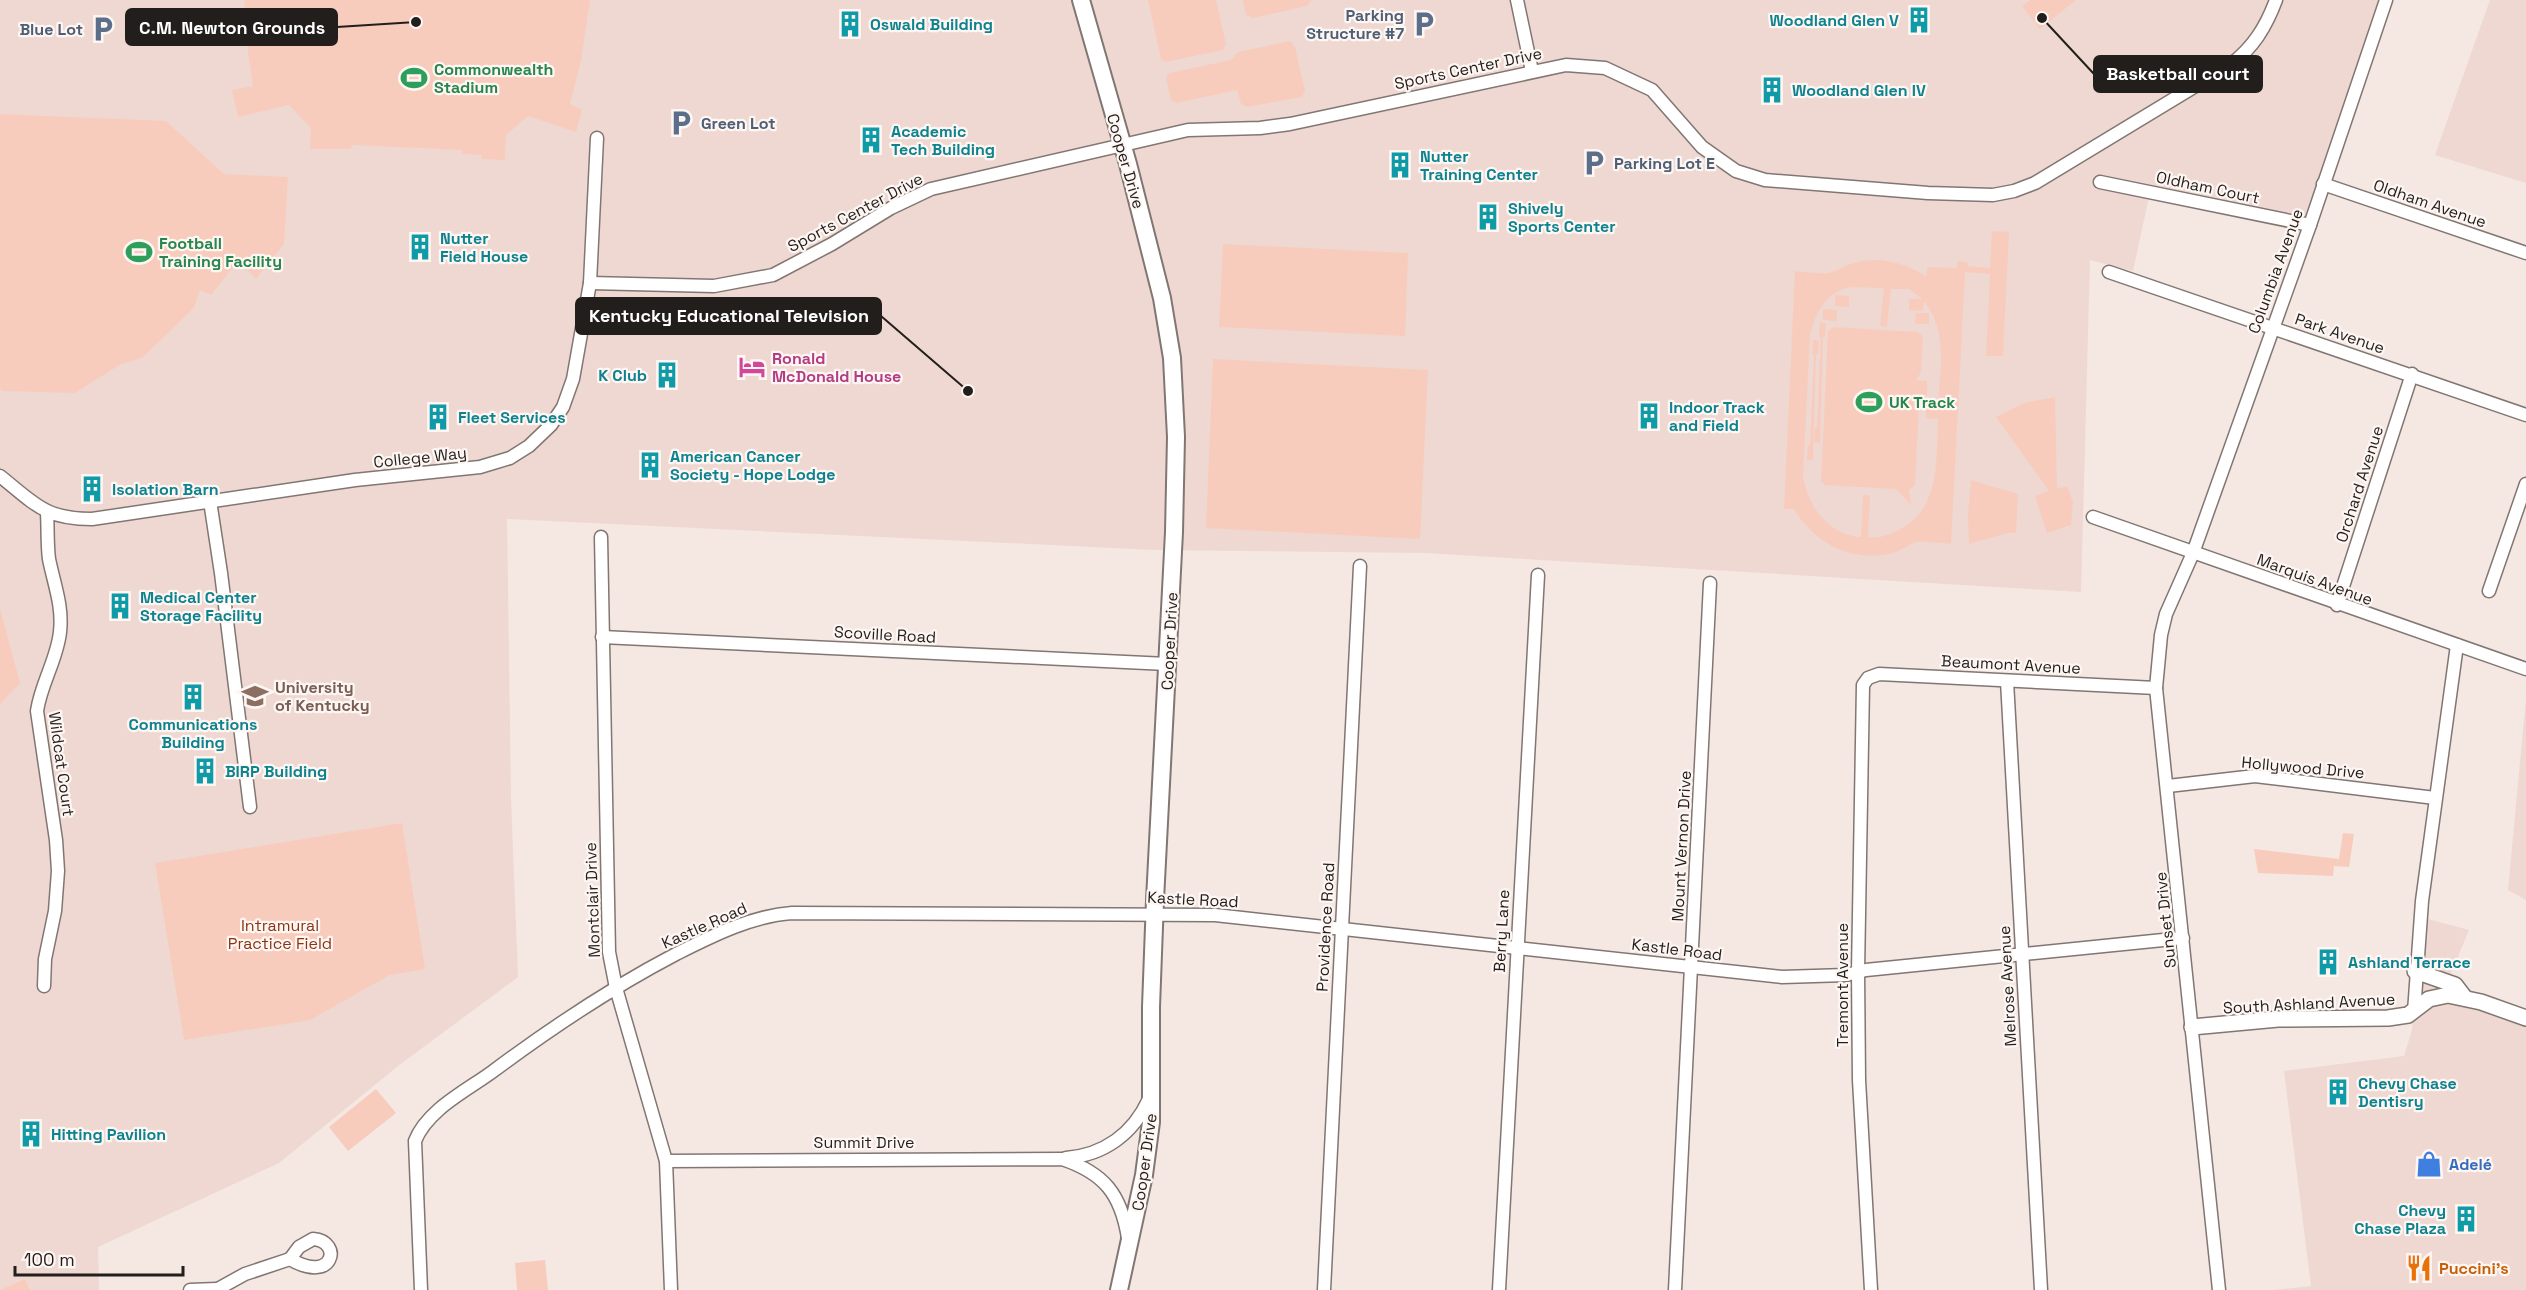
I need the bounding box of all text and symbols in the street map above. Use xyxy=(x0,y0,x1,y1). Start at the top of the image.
place label: Parking Structure #7 xyxy=(1306,5,1404,44)
building icon: Woodland Glen V xyxy=(1904,5,1934,35)
callout: C.M. Newton Grounds xyxy=(126,9,337,45)
building icon: Oswald Building xyxy=(835,9,865,39)
parking icon: Parking Structure #7 xyxy=(1409,9,1439,39)
place label: Woodland Glen V xyxy=(1770,10,1899,31)
parking icon: Blue Lot xyxy=(88,14,118,44)
place label: Oswald Building xyxy=(870,14,993,35)
text: C.M. Newton Grounds xyxy=(139,16,325,39)
place label: Blue Lot xyxy=(19,19,83,40)
street label: Sports Center Drive xyxy=(1392,43,1544,94)
callout: Basketball court xyxy=(2094,56,2262,92)
place label: Commonwealth Stadium xyxy=(434,59,553,98)
text: Basketball court xyxy=(2106,62,2250,85)
sports icon: Commonwealth Stadium xyxy=(399,63,429,93)
building icon: Woodland Glen IV xyxy=(1757,75,1787,105)
place label: Woodland Glen IV xyxy=(1792,80,1926,101)
parking icon: Green Lot xyxy=(666,108,696,138)
street label: Cooper Drive xyxy=(1102,111,1149,211)
place label: Green Lot xyxy=(701,113,776,134)
place label: Academic Tech Building xyxy=(891,121,995,160)
building icon: Academic Tech Building xyxy=(856,125,886,155)
place label: Nutter Training Center xyxy=(1420,146,1538,185)
parking icon: Parking Lot E xyxy=(1579,148,1609,178)
building icon: Nutter Training Center xyxy=(1385,150,1415,180)
place label: Parking Lot E xyxy=(1614,153,1715,174)
street label: Oldham Court xyxy=(2154,166,2262,209)
street label: Sports Center Drive xyxy=(784,168,927,257)
street label: Oldham Avenue xyxy=(2371,174,2489,233)
place label: Shively Sports Center xyxy=(1508,198,1616,237)
building icon: Shively Sports Center xyxy=(1473,202,1503,232)
street label: Columbia Avenue xyxy=(2243,206,2308,337)
place label: Nutter Field House xyxy=(440,228,528,267)
building icon: Nutter Field House xyxy=(405,232,435,262)
place label: Football Training Facility xyxy=(159,233,282,272)
sports icon: Football Training Facility xyxy=(124,237,154,267)
callout: Kentucky Educational Television xyxy=(576,298,881,334)
text: Kentucky Educational Television xyxy=(589,304,869,327)
street label: Park Avenue xyxy=(2292,308,2388,359)
place label: Ronald McDonald House xyxy=(772,348,901,387)
hotel icon: Ronald McDonald House xyxy=(737,352,767,382)
building icon: K Club xyxy=(652,360,682,390)
place label: K Club xyxy=(598,365,647,386)
sports icon: UK Track xyxy=(1854,387,1884,417)
place label: UK Track xyxy=(1889,392,1955,413)
place label: Indoor Track and Field xyxy=(1669,397,1765,436)
building icon: Indoor Track and Field xyxy=(1634,401,1664,431)
building icon: Fleet Services xyxy=(423,402,453,432)
place label: Fleet Services xyxy=(458,407,566,428)
street label: Orchard Avenue xyxy=(2331,423,2388,545)
street label: College Way xyxy=(372,442,468,473)
place label: American Cancer Society - Hope Lodge xyxy=(670,446,835,485)
building icon: American Cancer Society - Hope Lodge xyxy=(635,450,665,480)
building icon: Isolation Barn xyxy=(77,474,107,504)
place label: Isolation Barn xyxy=(112,479,219,500)
street label: Marquis Avenue xyxy=(2254,549,2376,610)
place label: Medical Center Storage Facility xyxy=(140,587,262,626)
building icon: Medical Center Storage Facility xyxy=(105,591,135,621)
street label: Cooper Drive xyxy=(1156,591,1183,691)
street label: Scoville Road xyxy=(833,621,937,648)
street label: Beaumont Avenue xyxy=(1941,650,2081,679)
place label: University of Kentucky xyxy=(275,677,370,716)
school or university icon: University of Kentucky xyxy=(240,681,270,711)
building icon: Communications Building xyxy=(178,682,208,712)
street label: Wildcat Court xyxy=(44,711,79,818)
place label: Communications Building xyxy=(129,714,257,753)
street label: Hollywood Drive xyxy=(2241,752,2365,783)
building icon: BIRP Building xyxy=(190,756,220,786)
place label: BIRP Building xyxy=(225,761,327,782)
street label: Mount Vernon Drive xyxy=(1667,770,1696,922)
street label: Montclair Drive xyxy=(580,842,605,958)
street label: Providence Road xyxy=(1312,862,1339,992)
street label: Sunset Drive xyxy=(2150,871,2181,969)
street label: Kastle Road xyxy=(1147,887,1239,912)
street label: Berry Lane xyxy=(1489,889,1514,973)
street label: Kastle Road xyxy=(658,897,750,954)
park label: Intramural Practice Field xyxy=(228,915,332,954)
street label: Tremont Avenue xyxy=(1832,923,1853,1047)
street label: Melrose Avenue xyxy=(1994,925,2021,1047)
street label: Kastle Road xyxy=(1630,934,1724,965)
building icon: Ashland Terrace xyxy=(2313,947,2343,977)
place label: Ashland Terrace xyxy=(2348,952,2471,973)
street label: South Ashland Avenue xyxy=(2222,988,2396,1018)
place label: Chevy Chase Dentisry xyxy=(2358,1073,2457,1112)
building icon: Chevy Chase Dentisry xyxy=(2323,1077,2353,1107)
street label: Cooper Drive xyxy=(1127,1112,1162,1212)
building icon: Hitting Pavilion xyxy=(16,1119,46,1149)
place label: Hitting Pavilion xyxy=(51,1124,166,1145)
street label: Summit Drive xyxy=(814,1132,914,1153)
shop icon: Adelé xyxy=(2414,1149,2444,1179)
place label: Adelé xyxy=(2449,1154,2492,1175)
place label: Chevy Chase Plaza xyxy=(2354,1200,2446,1239)
building icon: Chevy Chase Plaza xyxy=(2451,1204,2481,1234)
scale bar xyxy=(15,1239,183,1277)
text: 100 m xyxy=(24,1248,75,1271)
restaurant icon: Puccini's xyxy=(2404,1253,2434,1283)
place label: Puccini's xyxy=(2439,1258,2509,1279)

